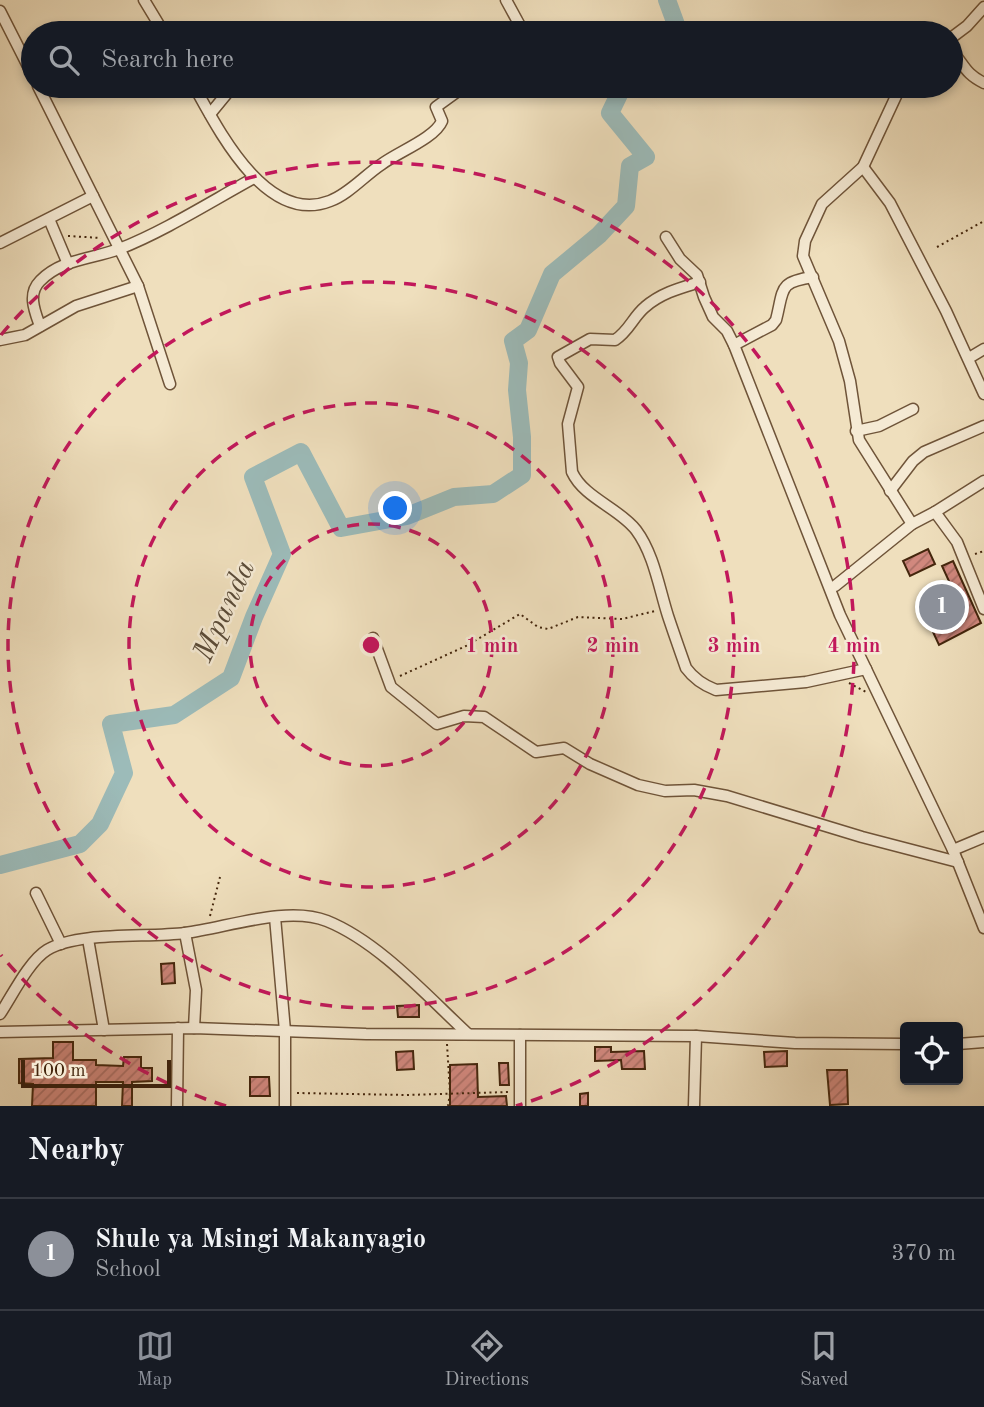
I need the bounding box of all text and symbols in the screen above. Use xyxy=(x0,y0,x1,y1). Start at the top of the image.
search box xyxy=(21,21,963,98)
icon: search xyxy=(45,41,83,79)
text: Search here xyxy=(101,47,234,73)
your location xyxy=(378,491,412,525)
water label: Mpanda xyxy=(188,556,261,667)
pin: 1 xyxy=(919,581,965,633)
centre of rings xyxy=(359,633,383,657)
text: 1 min xyxy=(466,636,518,657)
text: 2 min xyxy=(587,636,639,657)
text: 3 min xyxy=(708,636,760,657)
text: 4 min xyxy=(828,636,880,657)
map controls xyxy=(900,1022,963,1085)
button: locate xyxy=(900,1022,963,1085)
scale bar xyxy=(21,1057,172,1089)
text: 100 m xyxy=(32,1062,85,1081)
text: Nearby xyxy=(28,1136,125,1166)
text: Shule ya Msingi Makanyagio xyxy=(95,1227,426,1253)
text: 1 xyxy=(44,1242,58,1265)
text: 370 m xyxy=(891,1242,956,1265)
text: School xyxy=(95,1258,161,1281)
tab: Map xyxy=(136,1327,174,1392)
tab: Directions xyxy=(445,1327,529,1392)
tab: Saved xyxy=(800,1327,848,1392)

